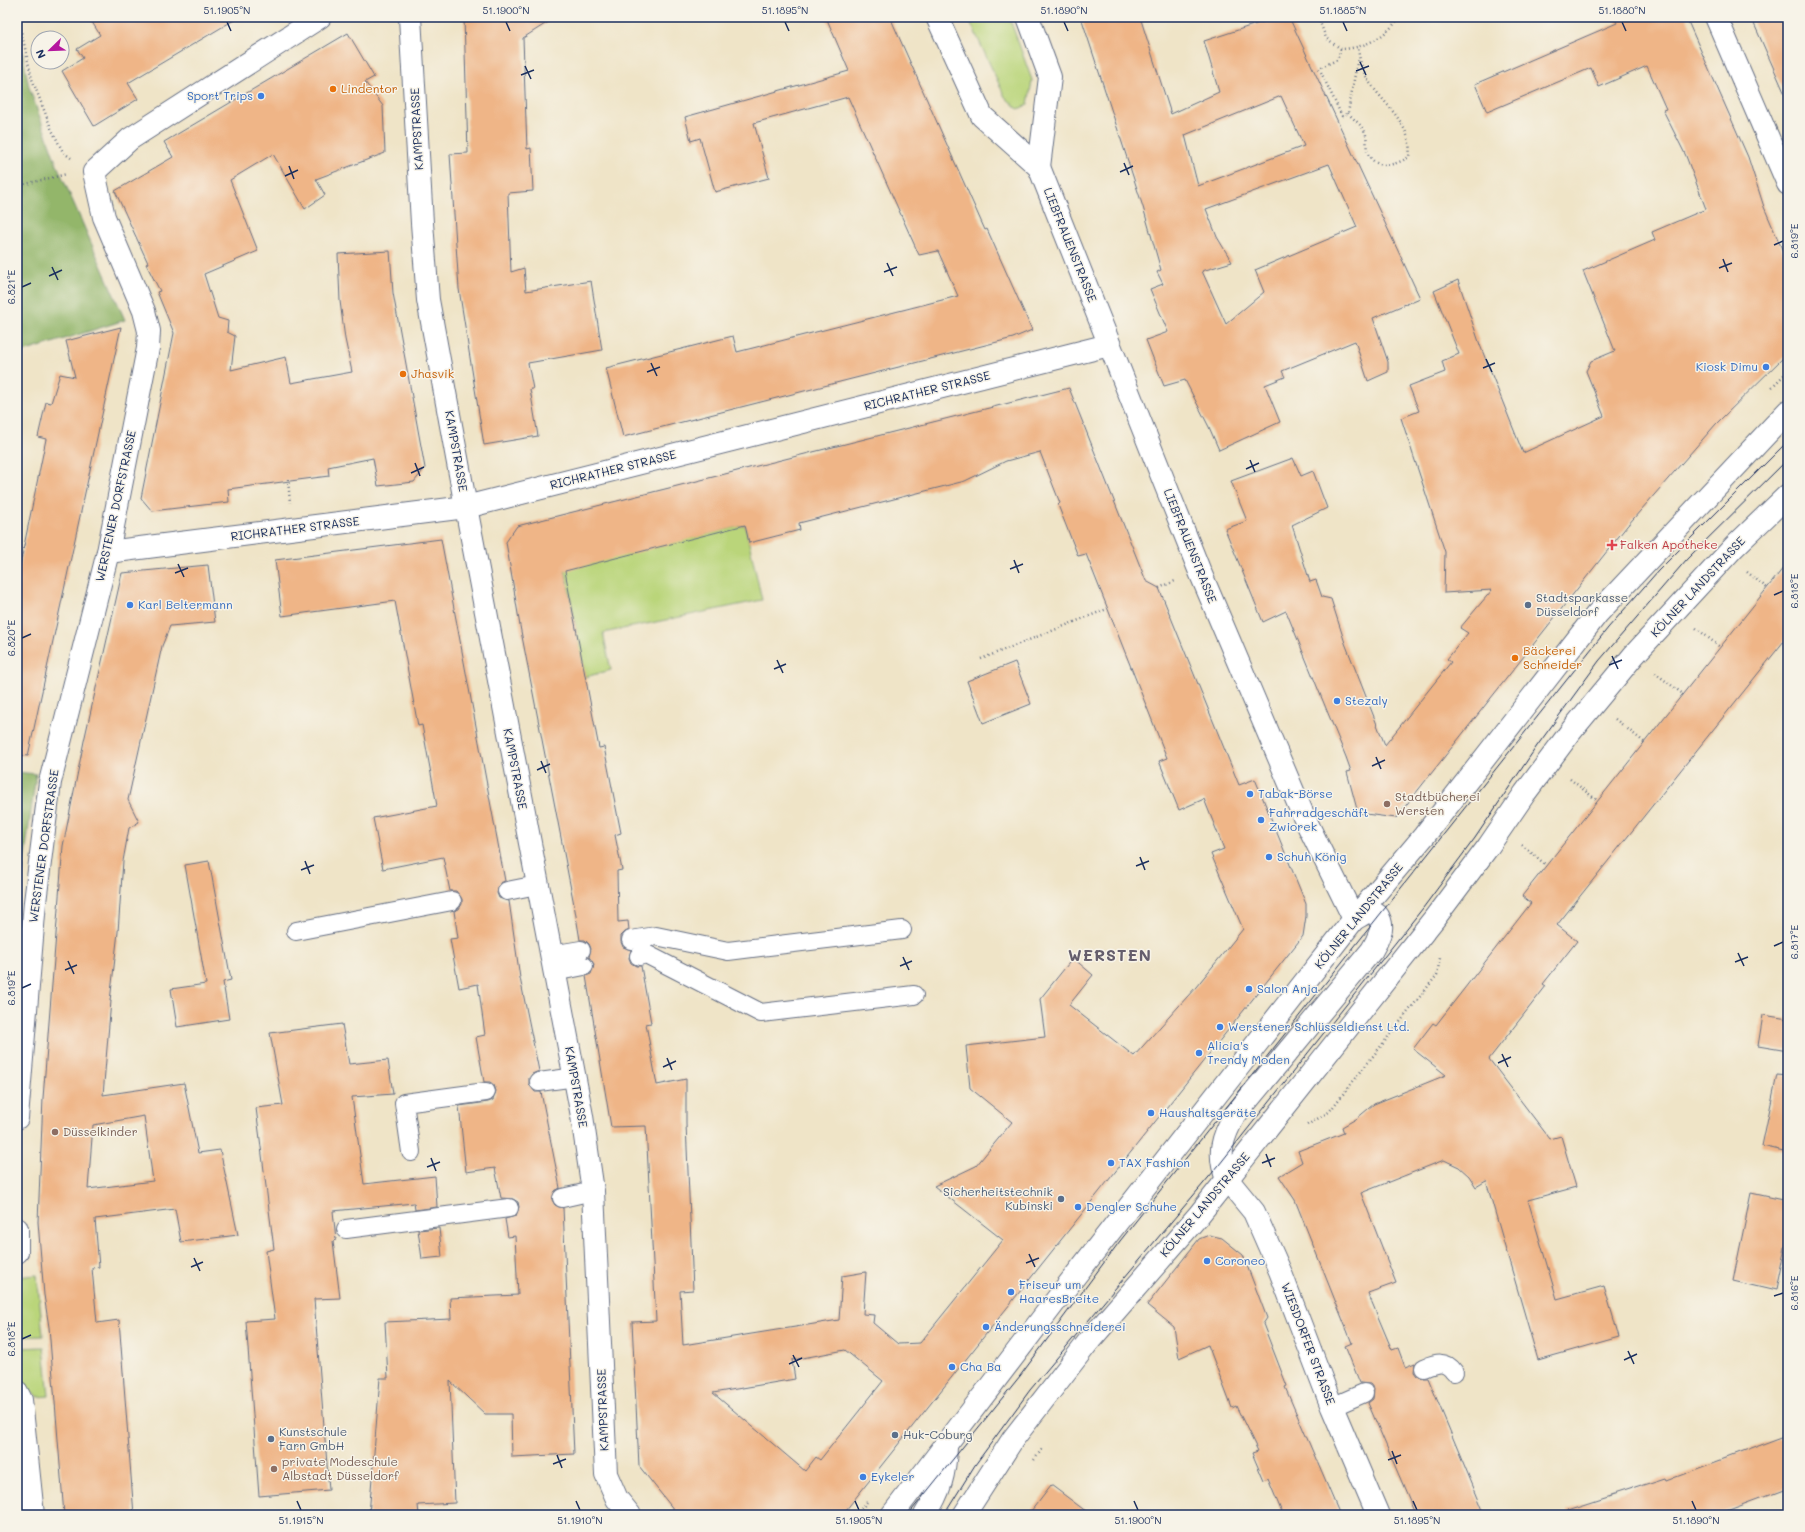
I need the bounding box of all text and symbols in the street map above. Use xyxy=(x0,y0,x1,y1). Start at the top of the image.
text: 51.1905°N xyxy=(204,3,250,17)
text: 51.1900°N xyxy=(482,3,530,17)
text: 51.1895°N xyxy=(762,3,808,17)
text: 51.1890°N xyxy=(1040,3,1088,17)
text: 51.1885°N xyxy=(1320,3,1366,17)
text: 51.1880°N xyxy=(1598,3,1646,17)
north arrow xyxy=(30,30,70,70)
text: N xyxy=(32,47,49,61)
place label: Lindentor xyxy=(341,80,398,96)
marker: Lindentor xyxy=(328,84,338,94)
place label: Sport Trips xyxy=(187,87,253,103)
street label: KAMPSTRASSE xyxy=(406,87,426,171)
marker: Sport Trips xyxy=(256,91,266,101)
street label: LIEBFRAUENSTRASSE xyxy=(1041,185,1101,304)
text: 6.819°E xyxy=(1787,223,1801,259)
text: 6.821°E xyxy=(4,269,18,304)
place label: Kiosk Dimu xyxy=(1696,358,1758,374)
marker: Kiosk Dimu xyxy=(1761,362,1771,372)
place label: Jhasvik xyxy=(411,365,454,381)
street label: RICHRATHER STRASSE xyxy=(862,367,992,413)
marker: Jhasvik xyxy=(398,369,408,379)
street label: KAMPSTRASSE xyxy=(442,409,472,493)
street label: WERSTENER DORFSTRASSE xyxy=(91,428,139,583)
street label: RICHRATHER STRASSE xyxy=(548,446,678,492)
street label: LIEBFRAUENSTRASSE xyxy=(1161,486,1221,605)
street label: RICHRATHER STRASSE xyxy=(230,512,360,544)
street label: KÖLNER LANDSTRASSE xyxy=(1646,533,1748,640)
place label: Falken Apotheke xyxy=(1620,536,1718,552)
marker: Falken Apotheke xyxy=(1607,540,1617,550)
text: 6.818°E xyxy=(1787,573,1801,609)
place label: Stadtsparkasse Düsseldorf xyxy=(1536,589,1628,619)
place label: Karl Beltermann xyxy=(138,596,233,612)
marker: Karl Beltermann xyxy=(125,600,135,610)
marker: Stadtsparkasse Düsseldorf xyxy=(1523,600,1533,610)
text: 6.820°E xyxy=(4,620,18,656)
place label: Bäckerei Schneider xyxy=(1523,642,1582,672)
marker: Bäckerei Schneider xyxy=(1510,653,1520,663)
place label: Stezaly xyxy=(1345,692,1388,708)
marker: Stezaly xyxy=(1332,696,1342,706)
street label: KAMPSTRASSE xyxy=(500,727,532,811)
street label: WERSTENER DORFSTRASSE xyxy=(24,768,62,924)
place label: Tabak-Börse xyxy=(1258,785,1333,801)
place label: Stadtbücherei Wersten xyxy=(1395,788,1480,818)
marker: Tabak-Börse xyxy=(1245,789,1255,799)
marker: Stadtbücherei Wersten xyxy=(1382,799,1392,809)
place label: Fahrradgeschäft Zwiorek xyxy=(1269,804,1369,834)
marker: Fahrradgeschäft Zwiorek xyxy=(1256,815,1266,825)
place label: Schuh König xyxy=(1277,848,1346,864)
marker: Schuh König xyxy=(1264,852,1274,862)
street label: KÖLNER LANDSTRASSE xyxy=(1311,859,1406,972)
text: 6.817°E xyxy=(1787,924,1801,959)
district label: WERSTEN xyxy=(1068,944,1152,965)
text: 6.819°E xyxy=(4,970,18,1006)
place label: Salon Anja xyxy=(1257,980,1318,996)
marker: Salon Anja xyxy=(1244,984,1254,994)
place label: Werstener Schlüsseldienst Ltd. xyxy=(1228,1018,1410,1034)
marker: Werstener Schlüsseldienst Ltd. xyxy=(1215,1022,1225,1032)
place label: Alicia's Trendy Moden xyxy=(1207,1037,1290,1067)
street label: KAMPSTRASSE xyxy=(562,1045,592,1129)
marker: Alicia's Trendy Moden xyxy=(1194,1048,1204,1058)
place label: Haushaltsgeräte xyxy=(1159,1104,1256,1120)
marker: Haushaltsgeräte xyxy=(1146,1108,1156,1118)
place label: Düsselkinder xyxy=(63,1123,138,1139)
marker: Düsselkinder xyxy=(50,1127,60,1137)
street label: KÖLNER LANDSTRASSE xyxy=(1156,1149,1253,1260)
place label: TAX Fashion xyxy=(1119,1154,1190,1170)
marker: TAX Fashion xyxy=(1106,1158,1116,1168)
place label: Sicherheitstechnik Kubinski xyxy=(943,1183,1053,1213)
marker: Sicherheitstechnik Kubinski xyxy=(1056,1194,1066,1204)
place label: Dengler Schuhe xyxy=(1086,1198,1177,1214)
marker: Dengler Schuhe xyxy=(1073,1202,1083,1212)
place label: Coroneo xyxy=(1215,1252,1265,1268)
marker: Coroneo xyxy=(1202,1256,1212,1266)
text: 6.816°E xyxy=(1787,1275,1801,1311)
place label: Friseur um HaaresBreite xyxy=(1019,1276,1099,1306)
street label: WIESDORFER STRASSE xyxy=(1278,1280,1340,1407)
marker: Friseur um HaaresBreite xyxy=(1006,1287,1016,1297)
place label: Änderungsschneiderei xyxy=(994,1318,1126,1334)
text: 6.818°E xyxy=(4,1321,18,1357)
marker: Änderungsschneiderei xyxy=(981,1322,991,1332)
place label: Cha Ba xyxy=(960,1358,1002,1374)
marker: Cha Ba xyxy=(947,1362,957,1372)
street label: KAMPSTRASSE xyxy=(593,1369,611,1451)
place label: Kunstschule Farn GmbH xyxy=(279,1423,347,1453)
place label: Huk-Coburg xyxy=(903,1426,972,1442)
marker: Huk-Coburg xyxy=(890,1430,900,1440)
marker: Kunstschule Farn GmbH xyxy=(266,1434,276,1444)
place label: private Modeschule Albstadt Düsseldorf xyxy=(282,1453,399,1483)
marker: private Modeschule Albstadt Düsseldorf xyxy=(269,1464,279,1474)
place label: Eykeler xyxy=(871,1468,914,1484)
marker: Eykeler xyxy=(858,1472,868,1482)
text: 51.1915°N xyxy=(278,1513,324,1527)
text: 51.1910°N xyxy=(557,1513,603,1527)
text: 51.1905°N xyxy=(836,1513,882,1527)
text: 51.1900°N xyxy=(1114,1513,1162,1527)
text: 51.1895°N xyxy=(1394,1513,1440,1527)
text: 51.1890°N xyxy=(1672,1513,1720,1527)

